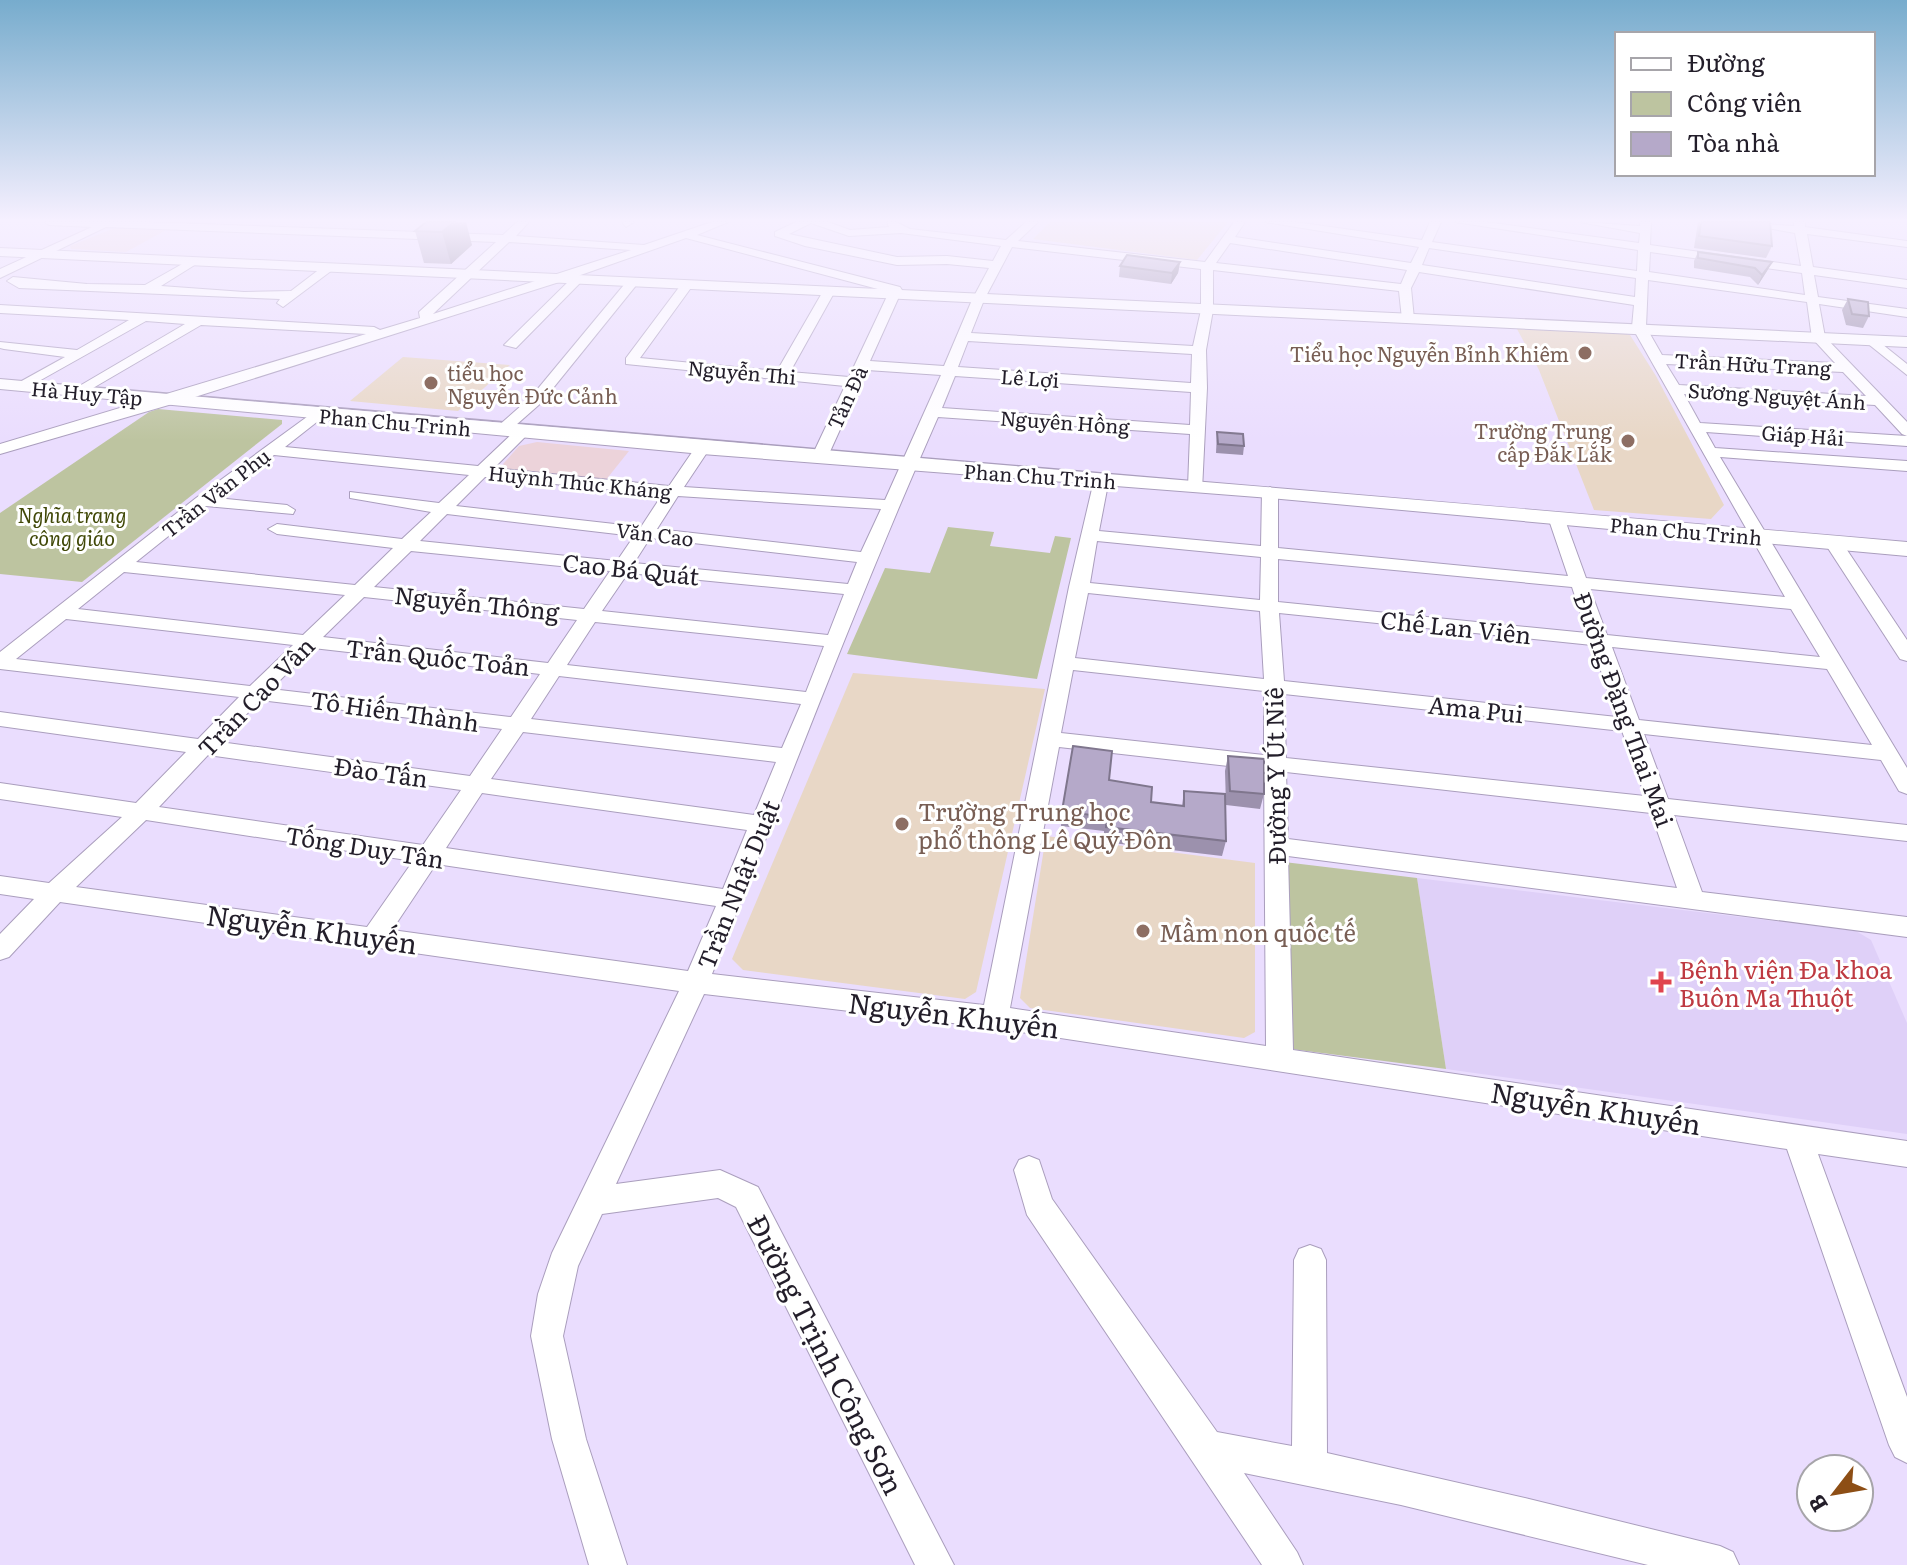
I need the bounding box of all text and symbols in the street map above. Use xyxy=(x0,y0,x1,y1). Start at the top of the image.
legend xyxy=(1615,32,1875,176)
text: Đường xyxy=(1687,44,1766,79)
text: Công viên xyxy=(1687,84,1802,119)
text: Tòa nhà xyxy=(1687,124,1780,159)
place label: Tiểu học Nguyễn Bỉnh Khiêm xyxy=(1290,338,1569,368)
marker: Tiểu học Nguyễn Bỉnh Khiêm xyxy=(1576,344,1594,362)
street label: Trần Hữu Trang xyxy=(1674,344,1833,382)
street label: Nguyễn Thi xyxy=(686,351,798,391)
place label: tiểu học Nguyễn Đức Cảnh xyxy=(447,357,618,410)
street label: Tản Đà xyxy=(818,360,874,434)
street label: Lê Lợi xyxy=(1000,360,1061,394)
street label: Hà Huy Tập xyxy=(30,372,144,412)
marker: tiểu học Nguyễn Đức Cảnh xyxy=(422,374,440,392)
street label: Sương Nguyệt Ánh xyxy=(1687,374,1867,416)
street label: Phan Chu Trinh xyxy=(317,399,473,443)
street label: Nguyên Hồng xyxy=(999,402,1132,441)
place label: Trường Trung cấp Đắk Lắk xyxy=(1474,415,1613,468)
street label: Giáp Hải xyxy=(1761,416,1846,452)
marker: Trường Trung cấp Đắk Lắk xyxy=(1619,432,1637,450)
street label: Trần Văn Phụ xyxy=(154,440,276,544)
street label: Phan Chu Trinh xyxy=(963,455,1117,495)
street label: Huỳnh Thúc Kháng xyxy=(487,456,674,506)
park label: Nghĩa trang công giáo xyxy=(18,499,126,552)
street label: Phan Chu Trinh xyxy=(1608,508,1764,552)
street label: Văn Cao xyxy=(615,513,695,553)
street label: Cao Bá Quát xyxy=(561,543,701,593)
street label: Nguyễn Thông xyxy=(393,576,562,628)
street label: Đường Đặng Thai Mai xyxy=(1566,587,1684,831)
street label: Chế Lan Viên xyxy=(1379,601,1533,651)
street label: Trần Cao Vân xyxy=(189,628,322,764)
street label: Trần Quốc Toản xyxy=(344,629,532,683)
street label: Tô Hiến Thành xyxy=(308,681,482,739)
street label: Ama Pui xyxy=(1427,686,1525,730)
street label: Đường Y Út Niê xyxy=(1255,687,1293,865)
street label: Đào Tấn xyxy=(332,747,430,795)
place label: Trường Trung học phổ thông Lê Quý Đôn xyxy=(918,793,1172,856)
street label: Trần Nhật Duật xyxy=(687,794,787,974)
marker: Trường Trung học phổ thông Lê Quý Đôn xyxy=(893,815,911,833)
street label: Tống Duy Tân xyxy=(283,816,447,876)
street label: Nguyễn Khuyến xyxy=(204,892,420,964)
place label: Mầm non quốc tế xyxy=(1159,914,1356,949)
marker: Mầm non quốc tế xyxy=(1134,922,1152,940)
place label: Bệnh viện Đa khoa Buôn Ma Thuột xyxy=(1679,951,1892,1014)
marker: Bệnh viện Đa khoa Buôn Ma Thuột xyxy=(1650,971,1672,993)
street label: Nguyễn Khuyến xyxy=(846,980,1062,1048)
street label: Nguyễn Khuyến xyxy=(1488,1070,1704,1144)
street label: Đường Trịnh Công Sơn xyxy=(738,1207,916,1501)
north arrow xyxy=(1795,1453,1875,1533)
text: B xyxy=(1799,1489,1835,1519)

